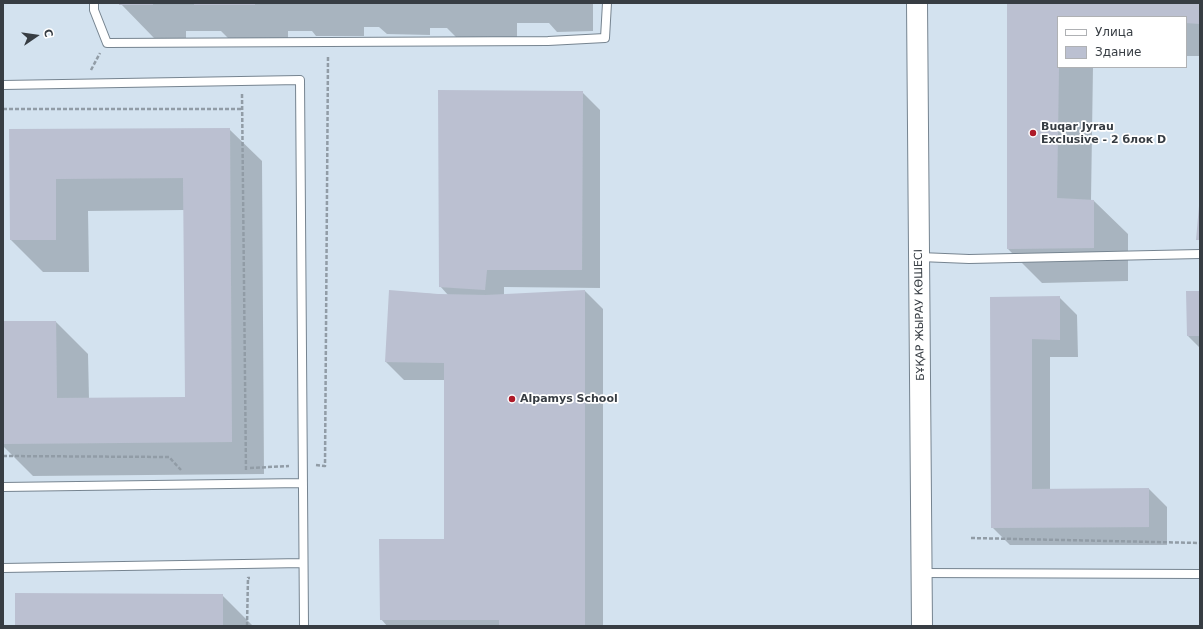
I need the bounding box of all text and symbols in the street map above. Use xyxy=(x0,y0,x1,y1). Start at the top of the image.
north arrow xyxy=(16,16,56,56)
legend xyxy=(1057,16,1187,68)
text: Улица xyxy=(1095,25,1133,39)
text: С xyxy=(41,28,55,39)
text: Здание xyxy=(1095,45,1141,59)
place label: Buqar Jyrau Exclusive - 2 блок D xyxy=(1041,120,1166,146)
marker: Buqar Jyrau Exclusive - 2 блок D xyxy=(1028,128,1038,138)
street label: БҰҚАР ЖЫРАУ КӨШЕСІ xyxy=(912,249,928,381)
place label: Alpamys School xyxy=(520,392,618,406)
marker: Alpamys School xyxy=(507,394,517,404)

